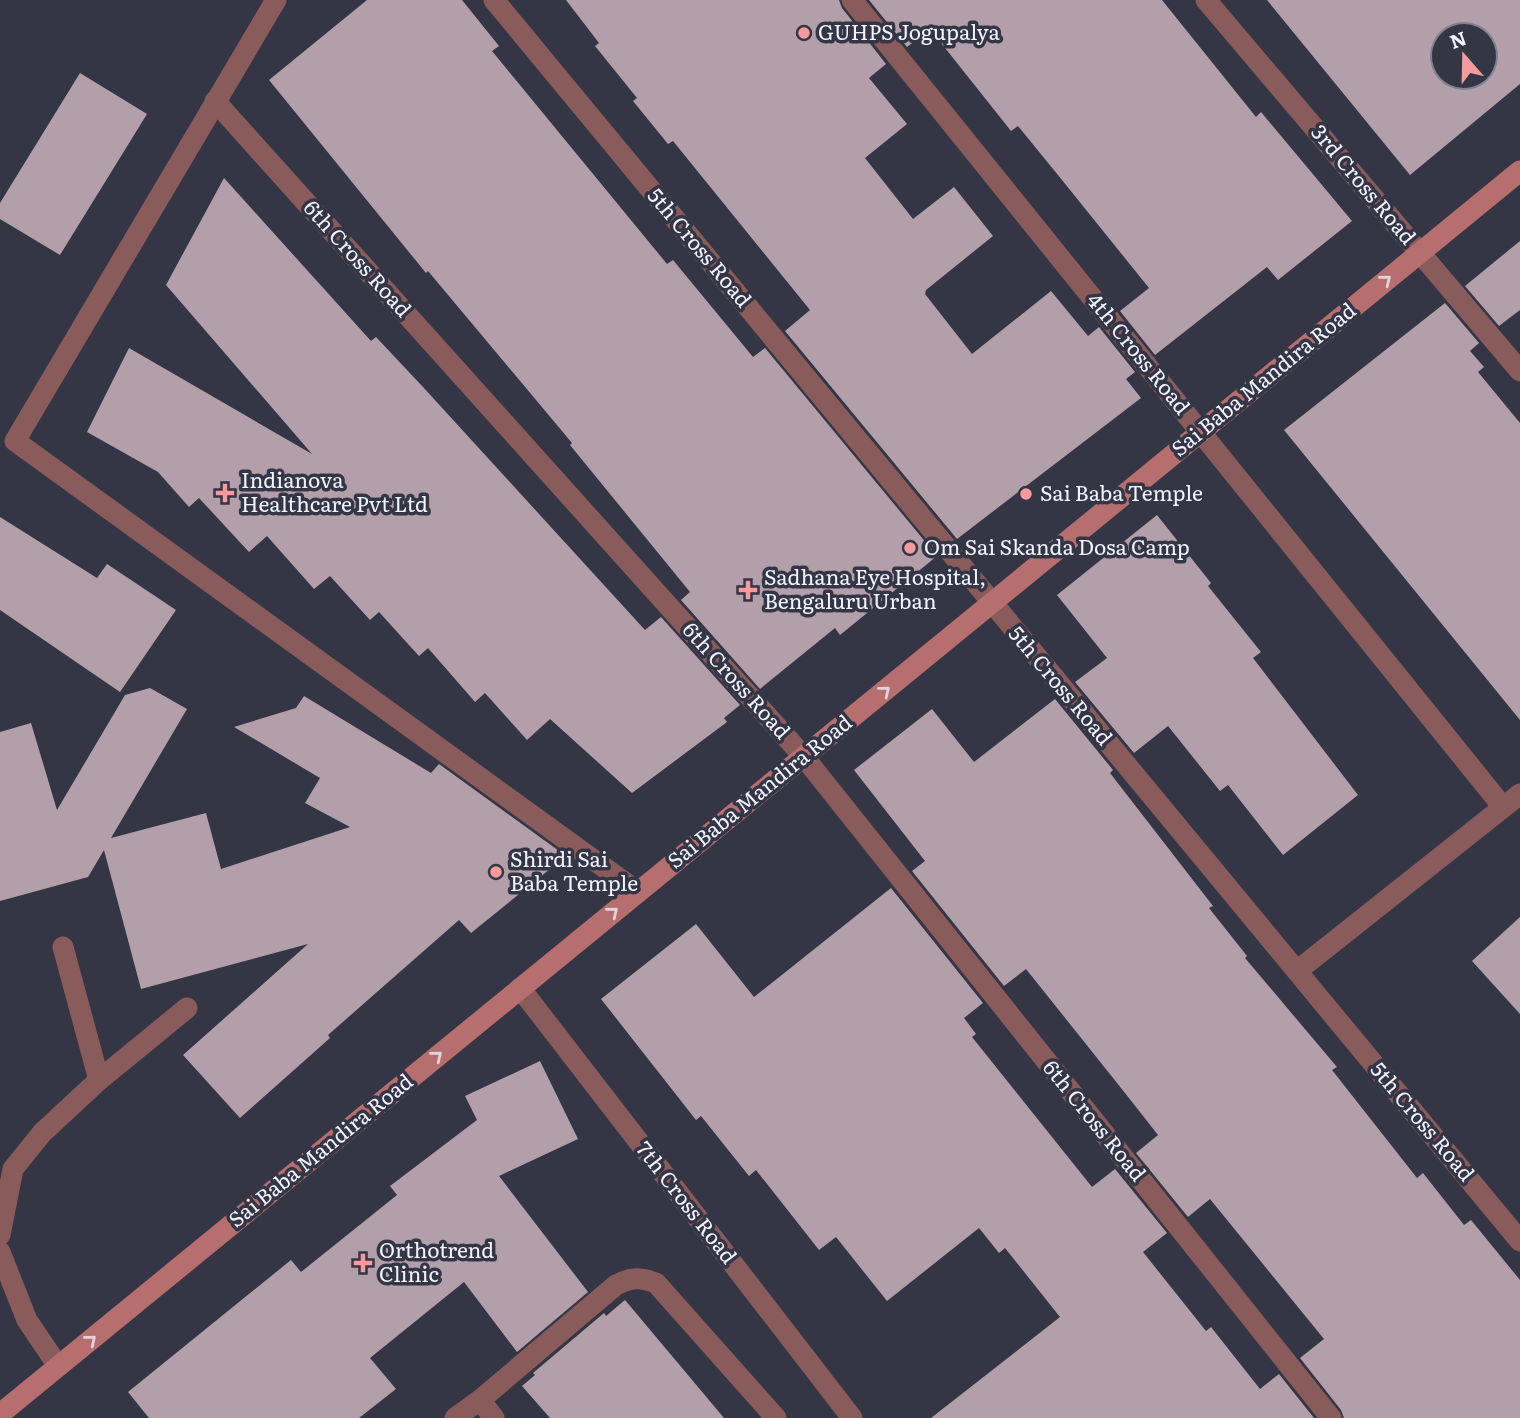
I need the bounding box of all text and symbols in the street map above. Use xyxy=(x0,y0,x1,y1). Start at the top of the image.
place label: GUHPS Jogupalya xyxy=(818,15,1000,46)
north arrow xyxy=(1429,21,1499,91)
text: N xyxy=(1446,23,1470,55)
marker: GUHPS Jogupalya xyxy=(796,25,812,41)
street label: 3rd Cross Road xyxy=(1305,116,1425,250)
street label: 5th Cross Road xyxy=(642,180,760,313)
street label: 6th Cross Road xyxy=(298,192,420,323)
one-way arrow xyxy=(1379,276,1391,289)
street label: 4th Cross Road xyxy=(1081,285,1199,420)
street label: Sai Baba Mandira Road xyxy=(1164,294,1361,462)
place label: Indianova Healthcare Pvt Ltd xyxy=(241,463,428,518)
place label: Sai Baba Temple xyxy=(1040,476,1203,507)
marker: Indianova Healthcare Pvt Ltd xyxy=(215,483,235,503)
marker: Sai Baba Temple xyxy=(1018,486,1034,502)
place label: Om Sai Skanda Dosa Camp xyxy=(924,530,1190,561)
marker: Om Sai Skanda Dosa Camp xyxy=(902,540,918,556)
place label: Sadhana Eye Hospital, Bengaluru Urban xyxy=(764,560,986,615)
marker: Sadhana Eye Hospital, Bengaluru Urban xyxy=(738,580,758,600)
street label: 6th Cross Road xyxy=(677,614,799,745)
street label: 5th Cross Road xyxy=(1003,618,1121,751)
one-way arrow xyxy=(877,686,889,699)
street label: Sai Baba Mandira Road xyxy=(660,706,857,874)
place label: Shirdi Sai Baba Temple xyxy=(510,842,638,897)
marker: Shirdi Sai Baba Temple xyxy=(488,864,504,880)
one-way arrow xyxy=(605,908,618,920)
one-way arrow xyxy=(429,1052,442,1064)
street label: 6th Cross Road xyxy=(1037,1052,1155,1187)
street label: 5th Cross Road xyxy=(1365,1054,1483,1187)
street label: Sai Baba Mandira Road xyxy=(221,1065,418,1233)
street label: 7th Cross Road xyxy=(630,1134,746,1269)
place label: Orthotrend Clinic xyxy=(379,1233,494,1288)
marker: Orthotrend Clinic xyxy=(353,1253,373,1273)
one-way arrow xyxy=(82,1336,95,1348)

